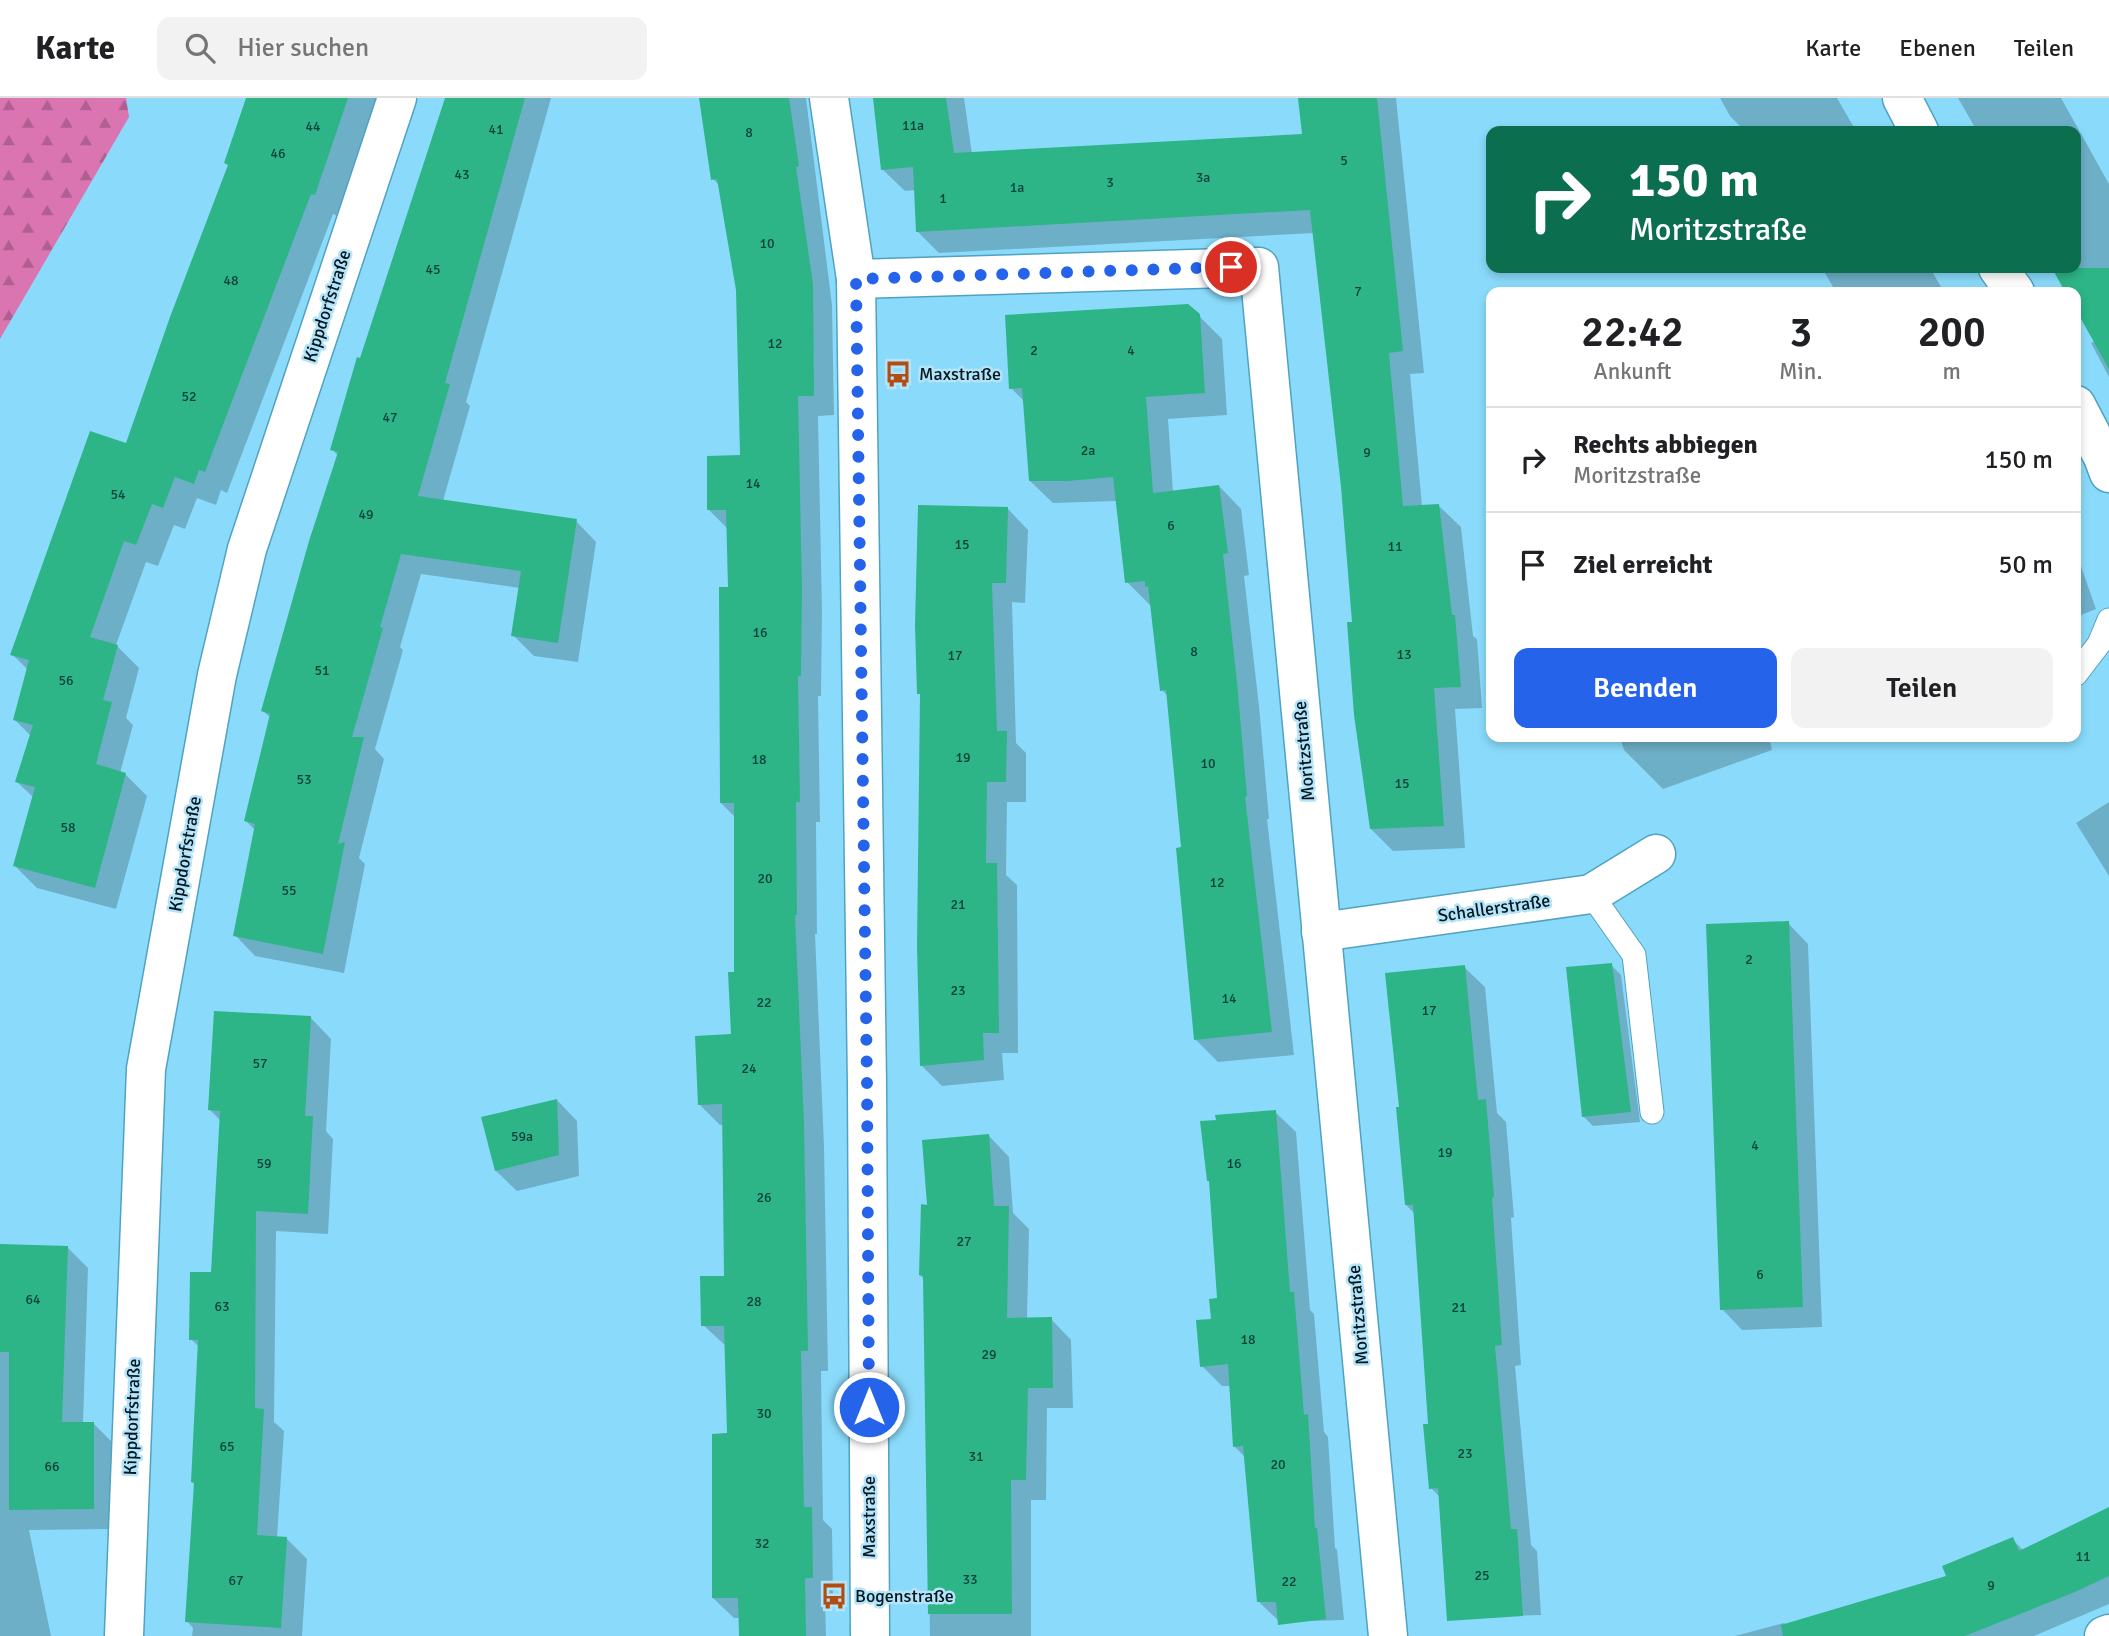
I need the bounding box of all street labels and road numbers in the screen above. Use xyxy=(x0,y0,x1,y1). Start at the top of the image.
street label: Kippdorfstraße xyxy=(298,247,356,365)
street label: Moritzstraße xyxy=(1289,700,1319,802)
street label: Kippdorfstraße xyxy=(164,795,206,913)
street label: Schallerstraße xyxy=(1436,889,1552,927)
street label: Moritzstraße xyxy=(1343,1264,1373,1366)
street label: Kippdorfstraße xyxy=(119,1358,145,1476)
street label: Maxstraße xyxy=(858,1476,880,1558)

